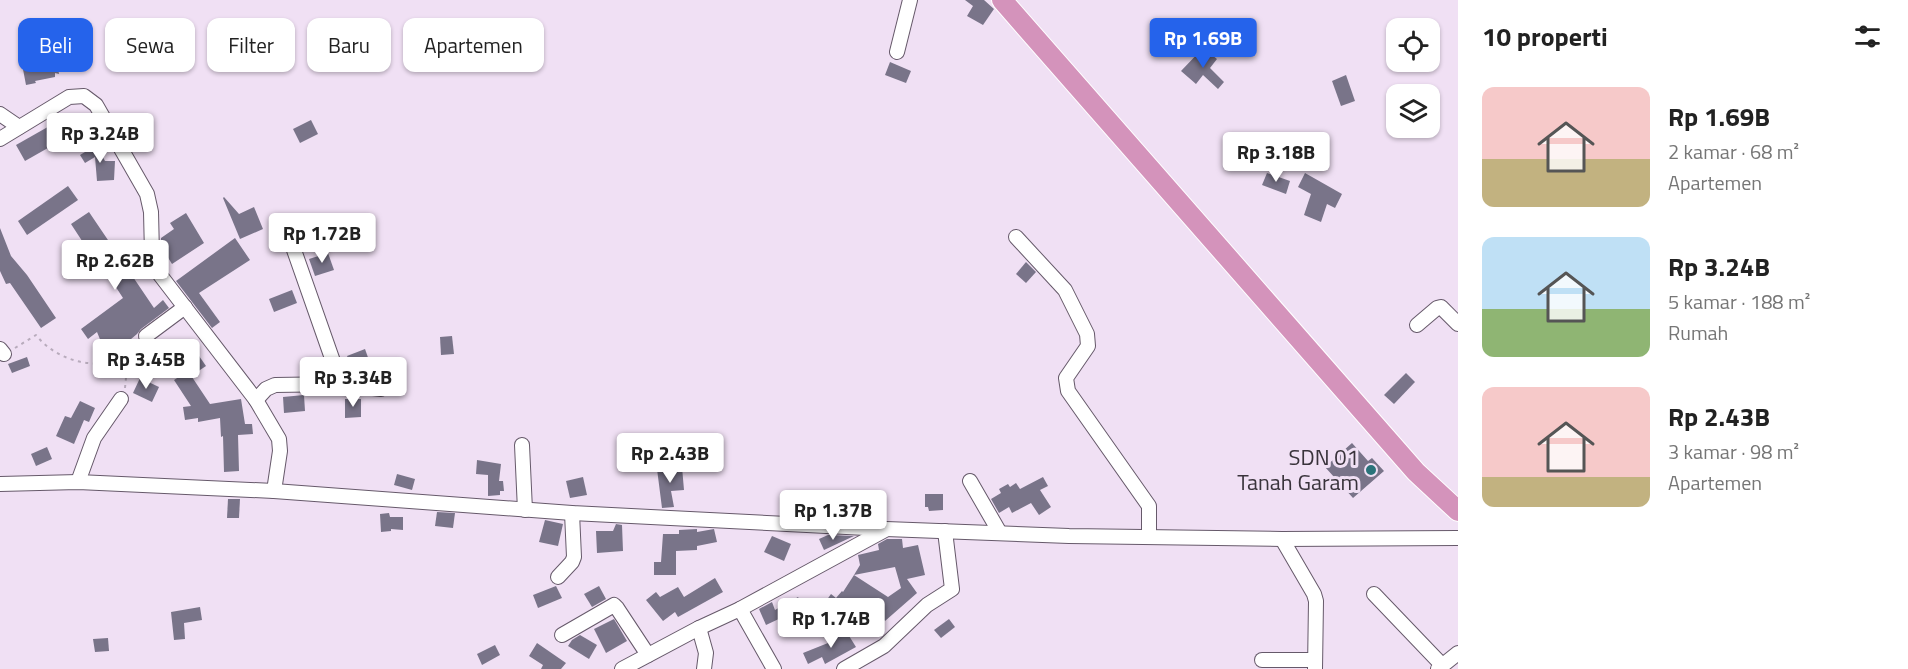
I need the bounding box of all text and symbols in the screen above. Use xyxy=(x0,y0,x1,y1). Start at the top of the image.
text: 10 properti xyxy=(1482,17,1608,56)
chip: Beli xyxy=(18,18,93,72)
chip: Sewa xyxy=(105,18,195,72)
chip: Filter xyxy=(207,18,295,72)
chip: Baru xyxy=(307,18,391,72)
chip: Apartemen xyxy=(403,18,544,72)
pin: Rp 1.69B xyxy=(1141,18,1265,69)
map controls xyxy=(1386,18,1440,138)
button: locate xyxy=(1386,18,1440,72)
icon: filters xyxy=(1851,20,1884,53)
text: Rp 1.69B xyxy=(1164,22,1242,53)
button: layers xyxy=(1386,84,1440,138)
text: Rp 1.69B xyxy=(1668,97,1770,136)
icon: home xyxy=(1530,111,1602,183)
pin: Rp 3.24B xyxy=(38,113,162,164)
text: Rp 3.24B xyxy=(61,117,139,148)
pin: Rp 3.18B xyxy=(1214,132,1338,183)
text: Rp 3.18B xyxy=(1237,136,1315,167)
text: 2 kamar · 68 m² xyxy=(1668,136,1799,167)
text: Apartemen xyxy=(1668,167,1762,198)
pin: Rp 1.72B xyxy=(260,213,384,264)
text: Rp 1.72B xyxy=(283,217,361,248)
pin: Rp 2.62B xyxy=(53,240,177,291)
text: Rp 2.62B xyxy=(76,244,154,275)
text: Rp 3.24B xyxy=(1668,247,1770,286)
icon: home xyxy=(1530,261,1602,333)
text: 5 kamar · 188 m² xyxy=(1668,286,1810,317)
text: Rumah xyxy=(1668,317,1728,348)
pin: Rp 3.45B xyxy=(84,339,208,390)
text: Rp 3.45B xyxy=(107,343,185,374)
pin: Rp 3.34B xyxy=(291,357,415,408)
text: Rp 3.34B xyxy=(314,361,392,392)
text: Rp 2.43B xyxy=(1668,397,1770,436)
icon: home xyxy=(1530,411,1602,483)
pin: Rp 2.43B xyxy=(608,433,732,484)
text: 3 kamar · 98 m² xyxy=(1668,436,1799,467)
text: Rp 2.43B xyxy=(631,437,709,468)
place label: SDN 01 Tanah Garam xyxy=(1237,440,1359,499)
marker: SDN 01 Tanah Garam xyxy=(1364,463,1378,477)
text: Apartemen xyxy=(1668,467,1762,498)
pin: Rp 1.37B xyxy=(771,490,895,541)
text: Rp 1.37B xyxy=(794,494,872,525)
pin: Rp 1.74B xyxy=(769,598,893,649)
text: Rp 1.74B xyxy=(792,602,870,633)

